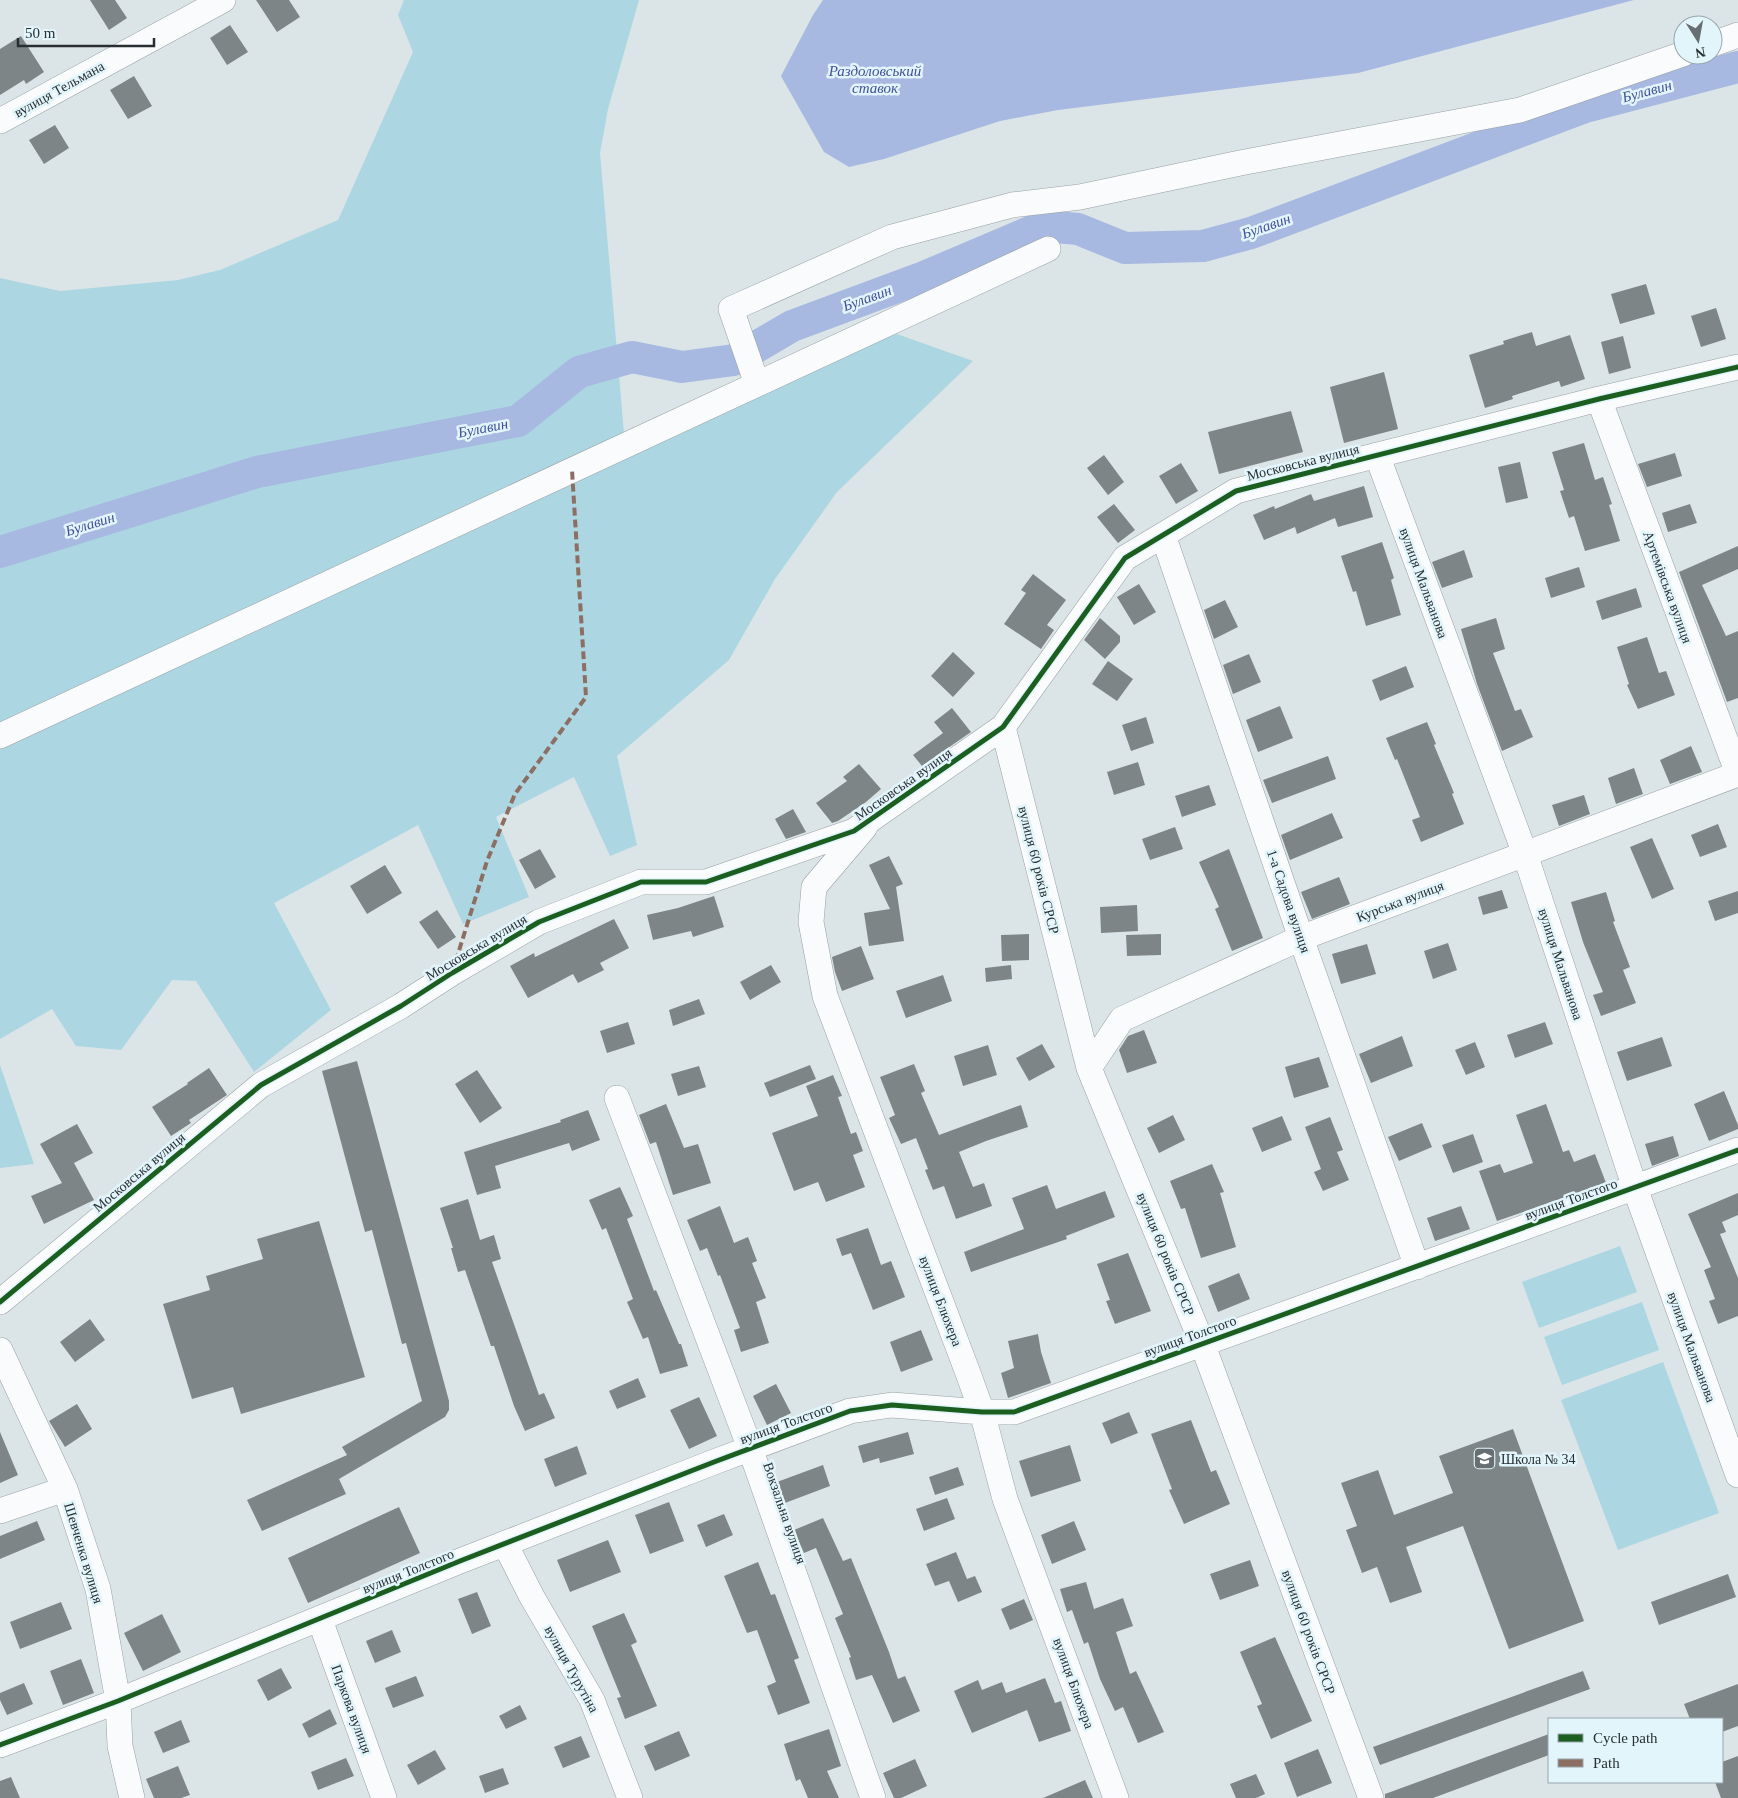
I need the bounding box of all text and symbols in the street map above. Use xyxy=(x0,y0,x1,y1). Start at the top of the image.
scale bar xyxy=(18,15,154,47)
north arrow xyxy=(1673,15,1723,65)
text: 50 m xyxy=(25,25,56,41)
text: N xyxy=(1694,44,1707,61)
street label: вулиця Тельмана xyxy=(12,58,108,120)
water label: Раздоловський ставок xyxy=(828,63,922,96)
water label: Булавин xyxy=(1620,77,1674,106)
water label: Булавин xyxy=(1239,210,1293,242)
water label: Булавин xyxy=(840,282,894,315)
water label: Булавин xyxy=(456,415,509,441)
street label: Московська вулиця xyxy=(1245,441,1361,484)
water label: Булавин xyxy=(63,509,117,539)
street label: вулиця Мальванова xyxy=(1397,526,1451,641)
street label: Артемівська вулиця xyxy=(1640,529,1695,646)
street label: Московська вулиця xyxy=(852,745,955,824)
street label: вулиця 60 років СРСР xyxy=(1015,805,1062,936)
street label: 1-а Садова вулиця xyxy=(1264,848,1313,955)
street label: Курська вулиця xyxy=(1354,878,1446,925)
street label: вулиця Мальванова xyxy=(1535,907,1586,1023)
street label: Московська вулиця xyxy=(423,911,530,984)
street label: Московська вулиця xyxy=(90,1129,189,1215)
street label: вулиця Толстого xyxy=(1523,1176,1619,1223)
street label: вулиця 60 років СРСР xyxy=(1134,1191,1197,1318)
street label: вулиця Блюхера xyxy=(916,1254,965,1349)
street label: вулиця Мальванова xyxy=(1665,1290,1719,1405)
street label: вулиця Толстого xyxy=(1142,1313,1238,1360)
street label: вулиця Толстого xyxy=(738,1400,834,1447)
school or university icon: Школа № 34 xyxy=(1473,1447,1497,1471)
place label: Школа № 34 xyxy=(1501,1452,1576,1467)
street label: Вокзальна вулиця xyxy=(760,1460,809,1566)
street label: Шевченка вулиця xyxy=(61,1501,106,1606)
street label: вулиця Толстого xyxy=(360,1546,456,1597)
street label: вулиця 60 років СРСР xyxy=(1279,1568,1338,1697)
street label: вулиця Турутіна xyxy=(542,1623,602,1716)
street label: вулиця Блюхера xyxy=(1050,1636,1097,1731)
street label: Паркова вулиця xyxy=(328,1663,375,1756)
legend xyxy=(1548,1718,1723,1783)
text: Cycle path xyxy=(1593,1730,1658,1746)
text: Path xyxy=(1593,1755,1620,1771)

